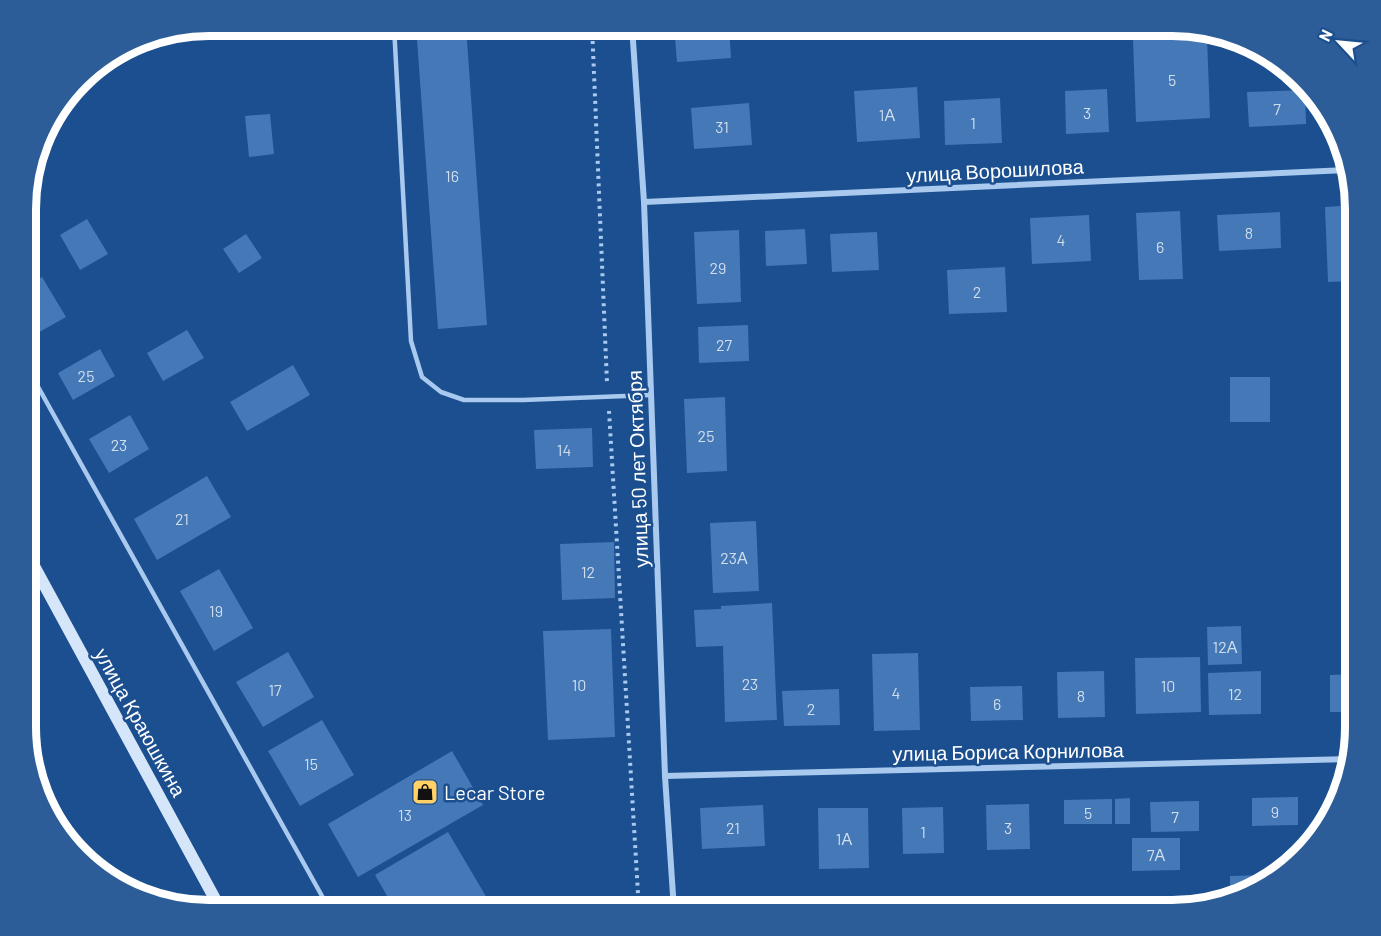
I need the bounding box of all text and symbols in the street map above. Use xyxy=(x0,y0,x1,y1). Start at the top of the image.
north arrow xyxy=(1309,12,1369,72)
text: N xyxy=(1314,26,1336,44)
house number: 5 xyxy=(1168,70,1176,89)
house number: 7 xyxy=(1273,99,1281,118)
house number: 3 xyxy=(1083,103,1091,122)
house number: 1А xyxy=(879,105,895,124)
house number: 1 xyxy=(970,113,976,132)
house number: 31 xyxy=(715,117,729,136)
street label: улица Ворошилова xyxy=(906,153,1085,187)
house number: 16 xyxy=(445,166,459,185)
house number: 8 xyxy=(1245,223,1253,242)
house number: 4 xyxy=(1057,230,1065,249)
house number: 6 xyxy=(1156,237,1164,256)
house number: 29 xyxy=(710,258,726,277)
house number: 2 xyxy=(973,282,981,301)
house number: 27 xyxy=(716,335,732,354)
house number: 25 xyxy=(78,366,94,385)
street label: улица 50 лет Октября xyxy=(622,370,652,568)
house number: 25 xyxy=(698,426,714,445)
house number: 23 xyxy=(111,435,127,454)
house number: 14 xyxy=(557,440,571,459)
house number: 21 xyxy=(175,509,189,528)
house number: 23А xyxy=(720,548,748,567)
house number: 12 xyxy=(581,562,595,581)
house number: 19 xyxy=(209,601,223,620)
house number: 12А xyxy=(1213,637,1238,656)
street label: улица Краюшкина xyxy=(90,644,192,801)
house number: 23 xyxy=(742,674,758,693)
house number: 10 xyxy=(572,675,586,694)
house number: 10 xyxy=(1161,676,1175,695)
house number: 17 xyxy=(268,680,282,699)
house number: 4 xyxy=(892,683,900,702)
house number: 12 xyxy=(1228,684,1242,703)
house number: 8 xyxy=(1077,686,1085,705)
house number: 6 xyxy=(993,694,1001,713)
house number: 2 xyxy=(807,699,815,718)
street label: улица Бориса Корнилова xyxy=(892,737,1125,765)
house number: 15 xyxy=(304,754,318,773)
shop icon: Lecar Store xyxy=(410,777,440,807)
place label: Lecar Store xyxy=(444,780,545,804)
house number: 9 xyxy=(1271,802,1279,821)
house number: 5 xyxy=(1084,803,1092,822)
house number: 13 xyxy=(398,805,412,824)
house number: 7 xyxy=(1171,807,1179,826)
house number: 21 xyxy=(726,818,740,837)
house number: 3 xyxy=(1004,818,1012,837)
house number: 1 xyxy=(920,822,926,841)
house number: 1А xyxy=(836,829,852,848)
house number: 7А xyxy=(1147,845,1165,864)

